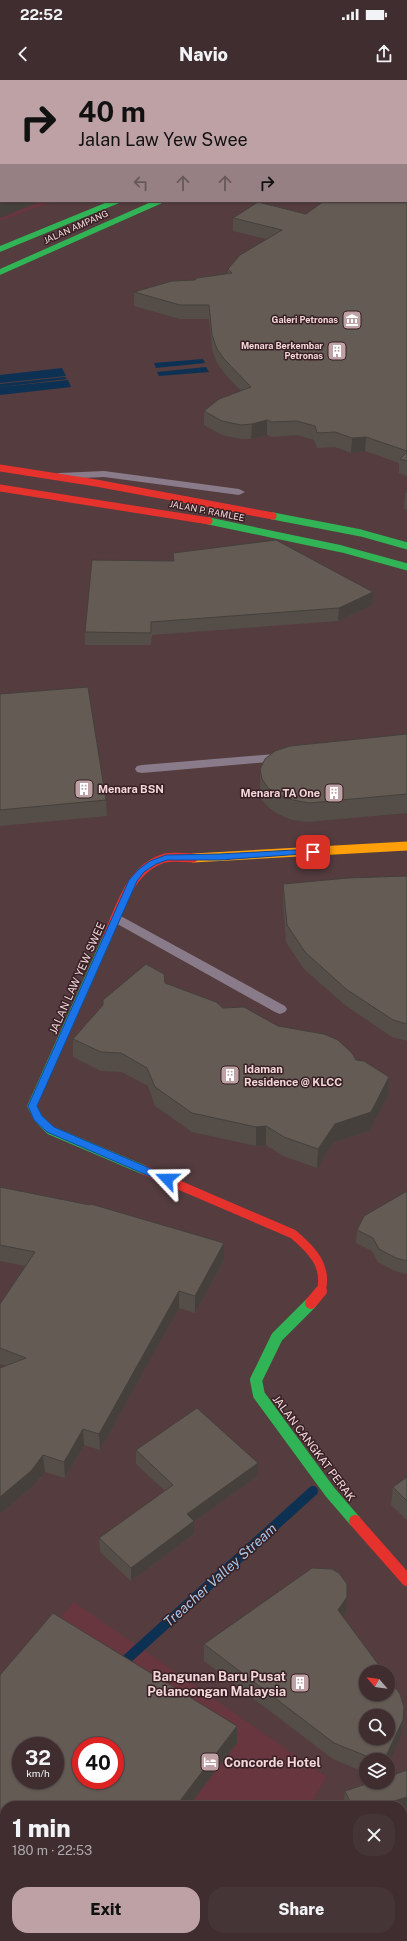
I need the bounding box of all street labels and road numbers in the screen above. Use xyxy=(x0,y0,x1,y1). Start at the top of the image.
street label: JALAN AMPANG xyxy=(42,207,110,246)
street label: JALAN P. RAMLEE xyxy=(169,498,246,523)
street label: JALAN LAW YEW SWEE xyxy=(47,920,107,1036)
street label: JALAN CANGKAT PERAK xyxy=(270,1393,358,1504)

